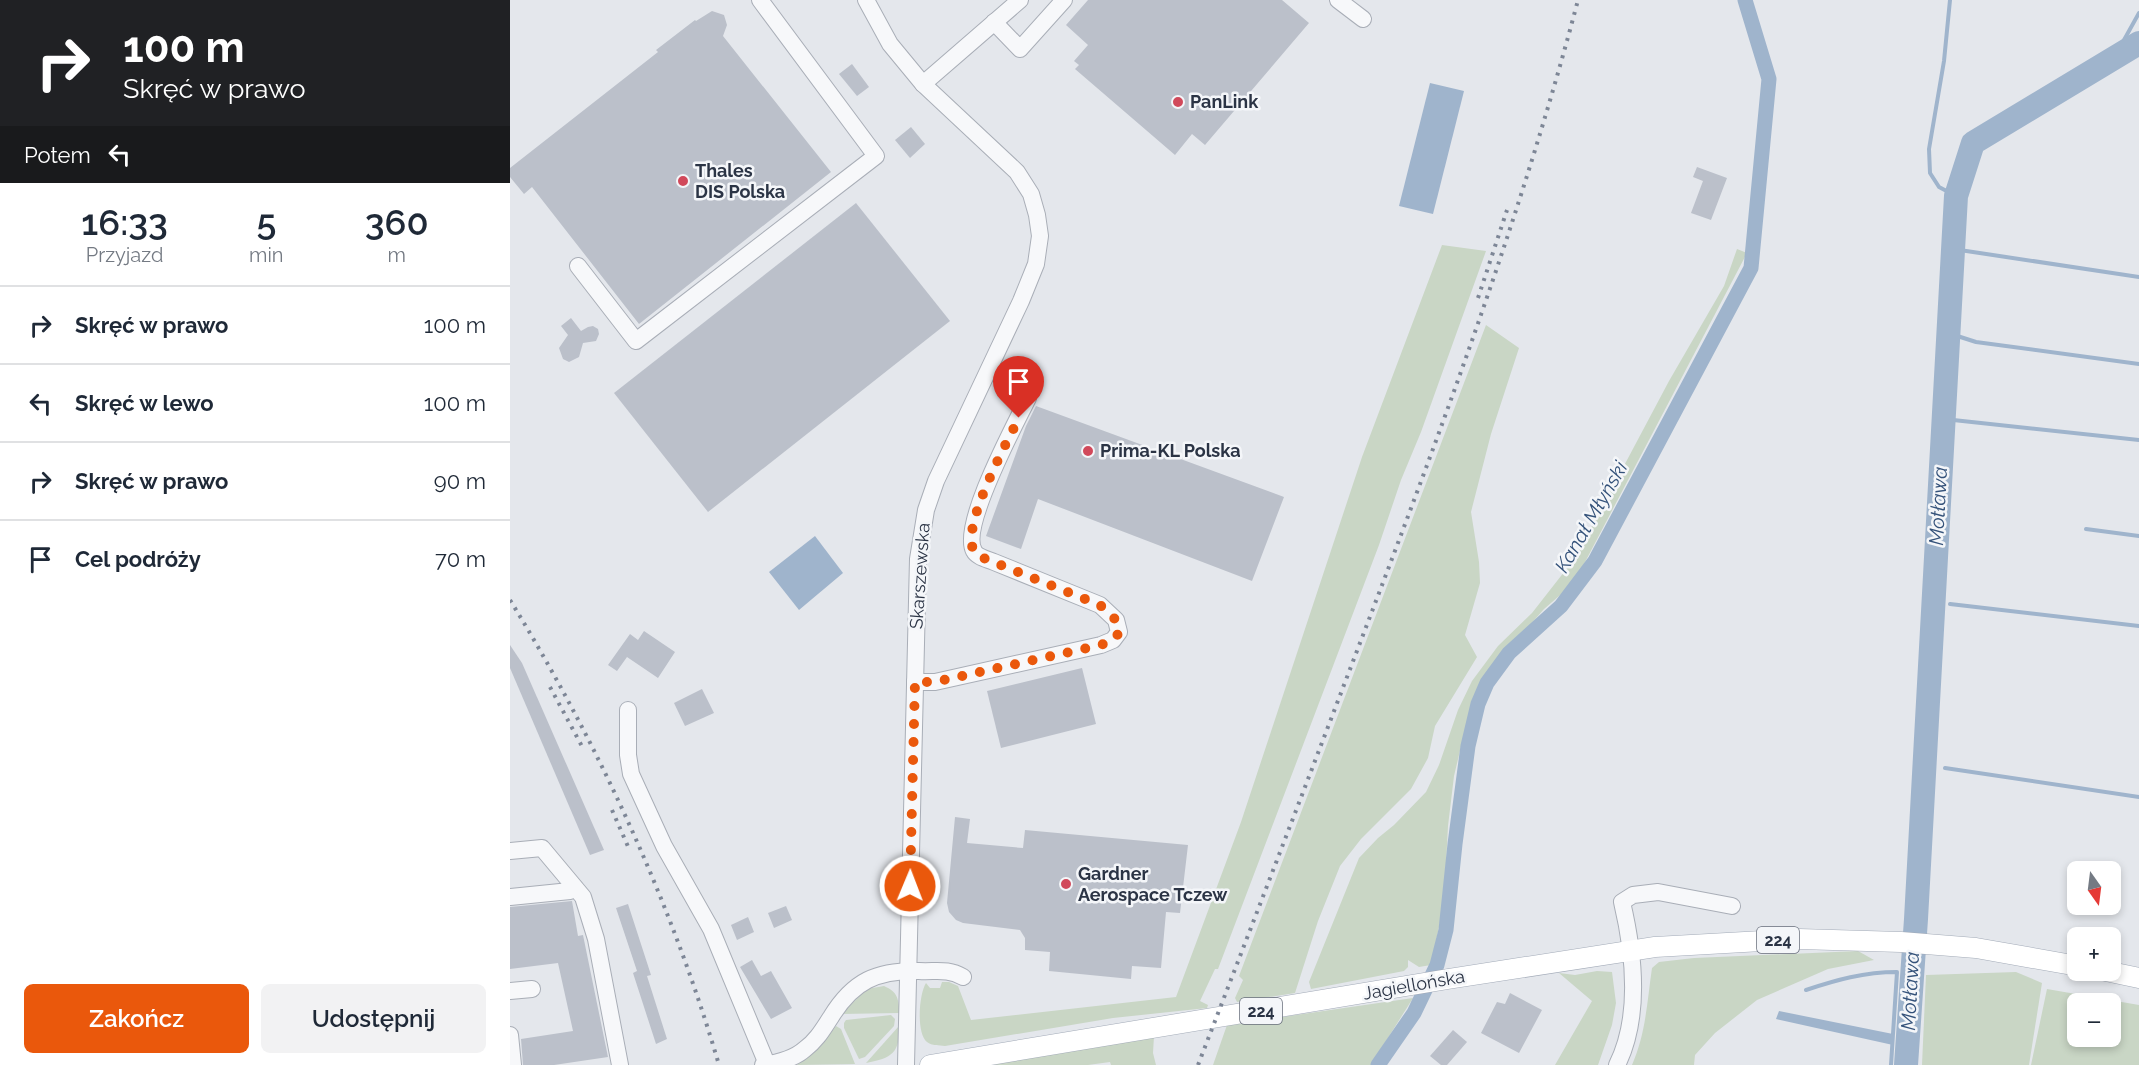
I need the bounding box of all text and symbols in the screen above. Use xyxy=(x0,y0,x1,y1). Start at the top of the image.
text: 100 m xyxy=(123,23,245,72)
icon: right xyxy=(24,24,102,102)
text: Skręć w prawo xyxy=(123,73,306,104)
place label: PanLink xyxy=(1190,91,1259,112)
marker: PanLink xyxy=(1171,95,1185,109)
icon: left xyxy=(103,138,136,171)
text: Potem xyxy=(24,142,91,168)
place label: Thales DIS Polska xyxy=(695,160,785,202)
marker: Thales DIS Polska xyxy=(676,174,690,188)
text: 16:33 xyxy=(81,201,168,243)
text: 5 xyxy=(256,201,276,243)
text: 360 xyxy=(365,201,429,243)
text: Przyjazd xyxy=(86,243,163,267)
text: min xyxy=(249,243,284,267)
text: m xyxy=(388,243,406,267)
icon: right xyxy=(24,309,57,342)
text: Skręć w prawo xyxy=(75,312,228,338)
text: 100 m xyxy=(424,312,486,338)
pin xyxy=(993,356,1044,418)
icon: arrive xyxy=(1002,365,1035,398)
icon: left xyxy=(24,387,57,420)
text: Skręć w lewo xyxy=(75,390,214,416)
text: 100 m xyxy=(424,390,486,416)
place label: Prima-KL Polska xyxy=(1100,440,1241,461)
marker: Prima-KL Polska xyxy=(1081,444,1095,458)
water label: Kanał Młyński xyxy=(1550,457,1633,577)
icon: right xyxy=(24,465,57,498)
water label: Motława xyxy=(1924,466,1952,546)
text: Skręć w prawo xyxy=(75,468,228,494)
text: 90 m xyxy=(434,468,486,494)
street label: Skarszewska xyxy=(905,522,934,630)
icon: arrive xyxy=(24,543,57,576)
text: Cel podróży xyxy=(75,546,201,572)
text: 70 m xyxy=(435,546,486,572)
position arrow xyxy=(878,854,942,918)
north arrow xyxy=(2067,861,2121,915)
map controls xyxy=(2067,861,2121,1047)
place label: Gardner Aerospace Tczew xyxy=(1078,863,1228,905)
marker: Gardner Aerospace Tczew xyxy=(1059,877,1073,891)
road number: 224 xyxy=(1757,927,1799,953)
button: + xyxy=(2067,927,2121,981)
water label: Motława xyxy=(1896,951,1924,1031)
street label: Jagiellońska xyxy=(1361,965,1466,1004)
button: Zakończ xyxy=(24,984,249,1053)
button: Udostępnij xyxy=(261,984,486,1053)
button: − xyxy=(2067,993,2121,1047)
road number: 224 xyxy=(1240,998,1282,1024)

